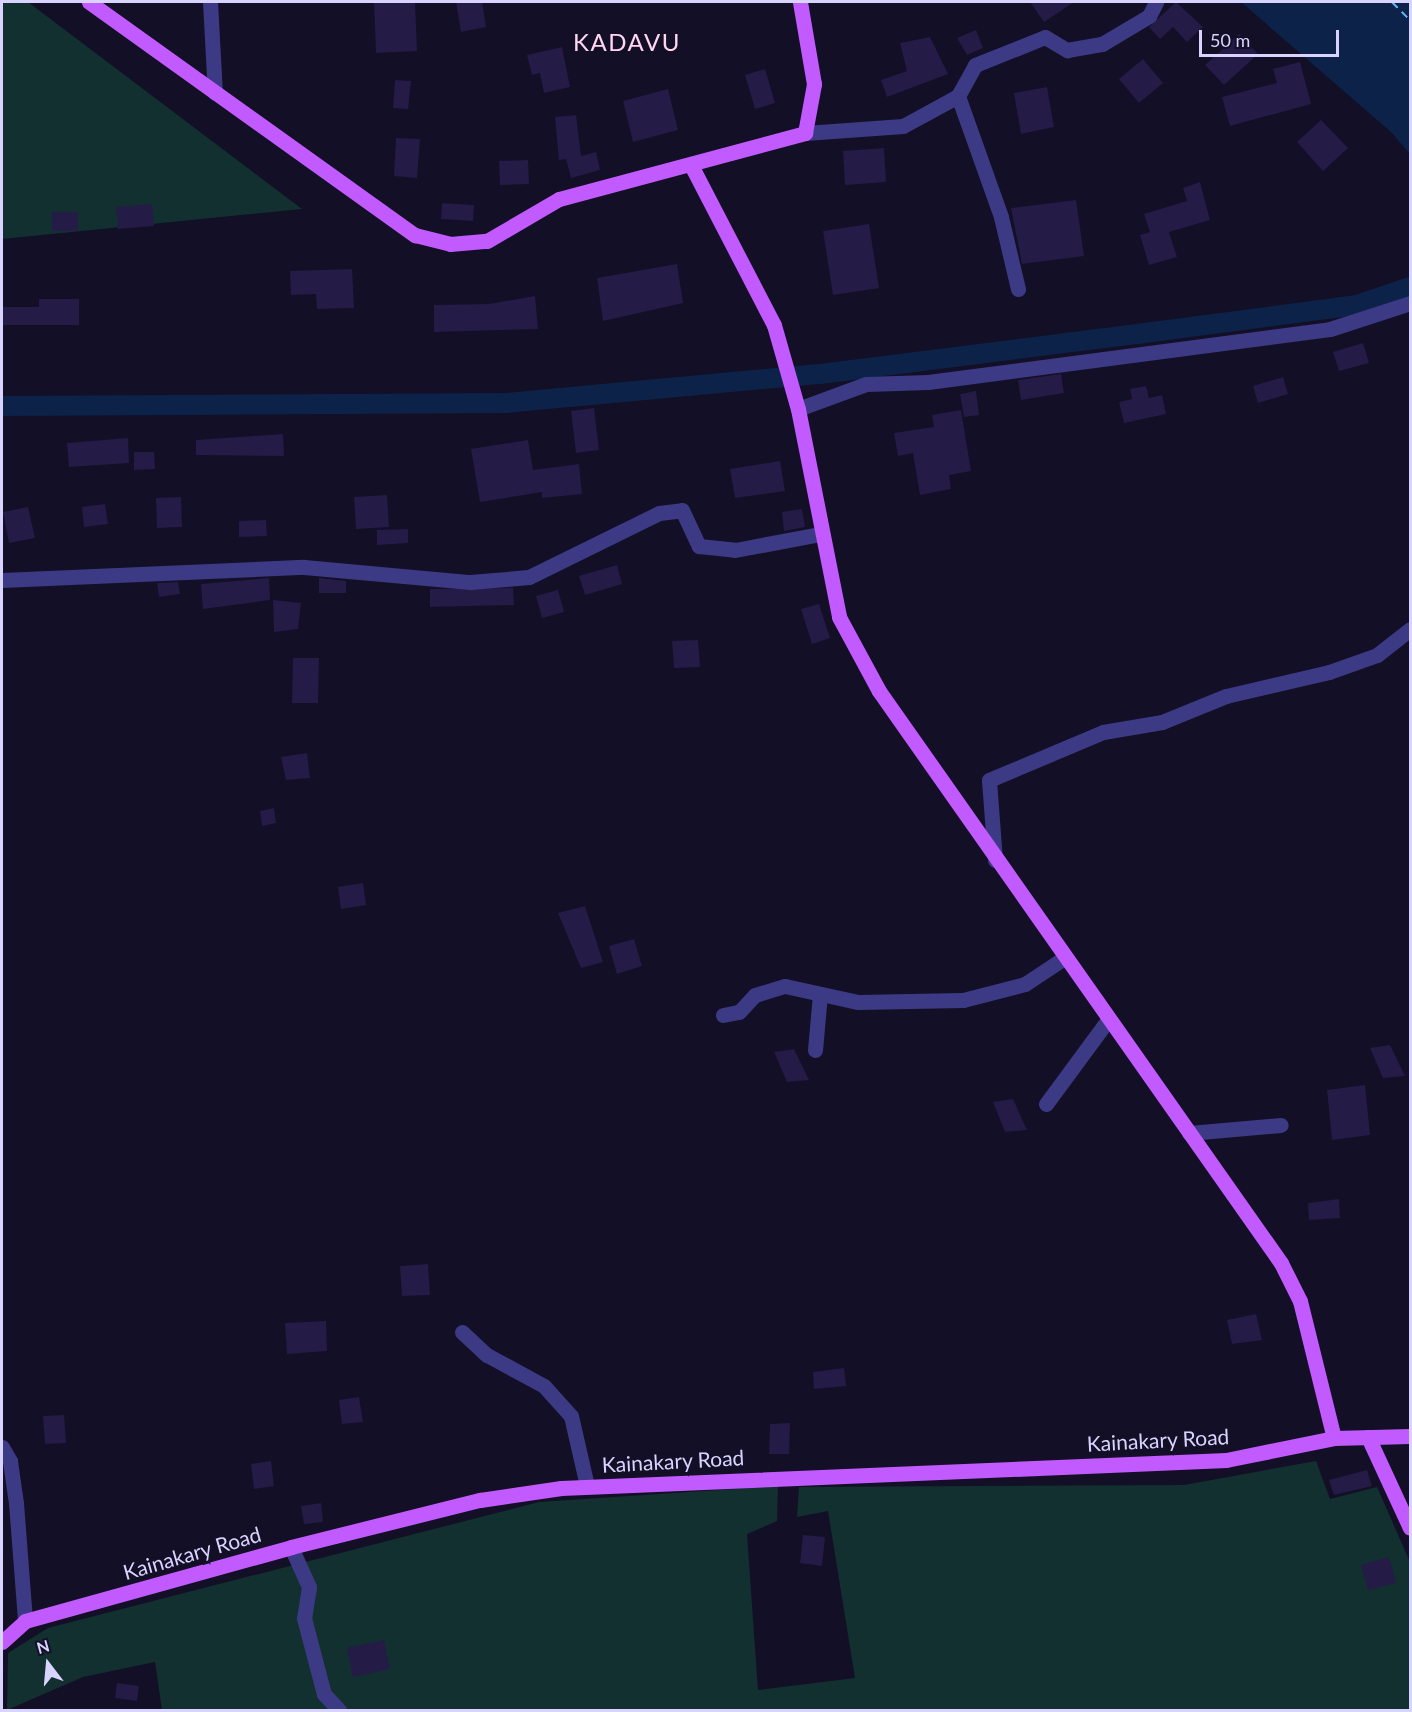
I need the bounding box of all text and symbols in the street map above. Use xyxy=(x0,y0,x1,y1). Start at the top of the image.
scale bar xyxy=(1202,18,1342,56)
district label: KADAVU xyxy=(573,28,681,56)
text: 50 m xyxy=(1210,29,1250,51)
street label: Kainakary Road xyxy=(1086,1424,1230,1456)
street label: Kainakary Road xyxy=(601,1445,745,1477)
street label: Kainakary Road xyxy=(120,1521,264,1585)
north arrow xyxy=(18,1634,78,1694)
text: N xyxy=(34,1635,51,1657)

